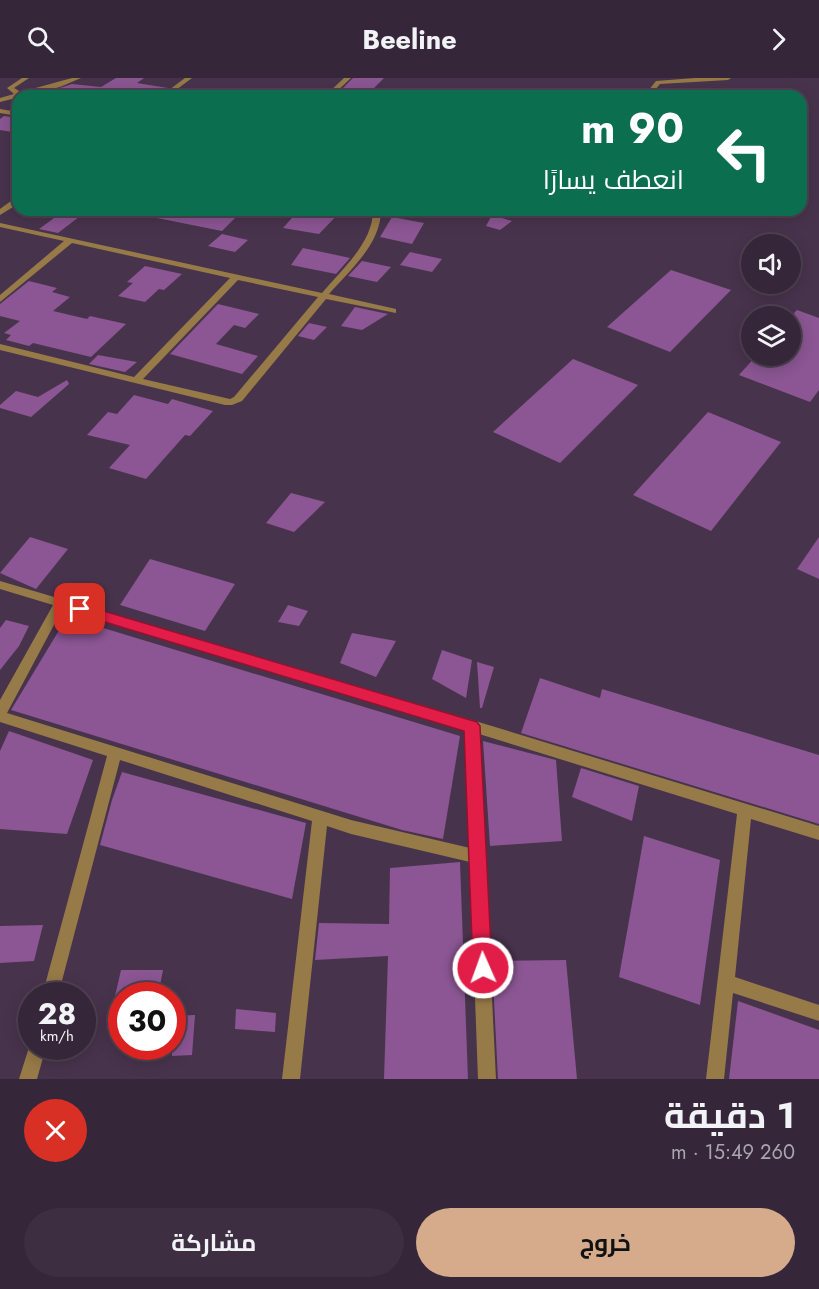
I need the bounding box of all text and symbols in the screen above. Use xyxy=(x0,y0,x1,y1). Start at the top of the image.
text: Beeline xyxy=(362,20,457,59)
icon: search xyxy=(24,23,57,56)
icon: forward xyxy=(762,23,795,56)
text: 90 m xyxy=(581,98,684,159)
icon: left xyxy=(705,114,783,192)
text: انعطف يسارًا xyxy=(543,160,684,199)
map controls xyxy=(741,234,801,366)
button: sound xyxy=(741,234,801,294)
button: layers xyxy=(741,306,801,366)
pin xyxy=(54,583,105,634)
icon: arrive xyxy=(63,592,96,625)
position arrow xyxy=(451,936,515,1000)
speed limit sign: 30 xyxy=(108,982,186,1060)
text: 28 xyxy=(38,992,76,1035)
text: km/h xyxy=(40,1025,74,1047)
text: 1 دقيقة xyxy=(664,1089,795,1141)
button: close xyxy=(24,1099,87,1162)
text: 260 m · 15:49 xyxy=(671,1138,795,1167)
button: مشاركة xyxy=(24,1208,404,1277)
button: خروج xyxy=(416,1208,795,1277)

